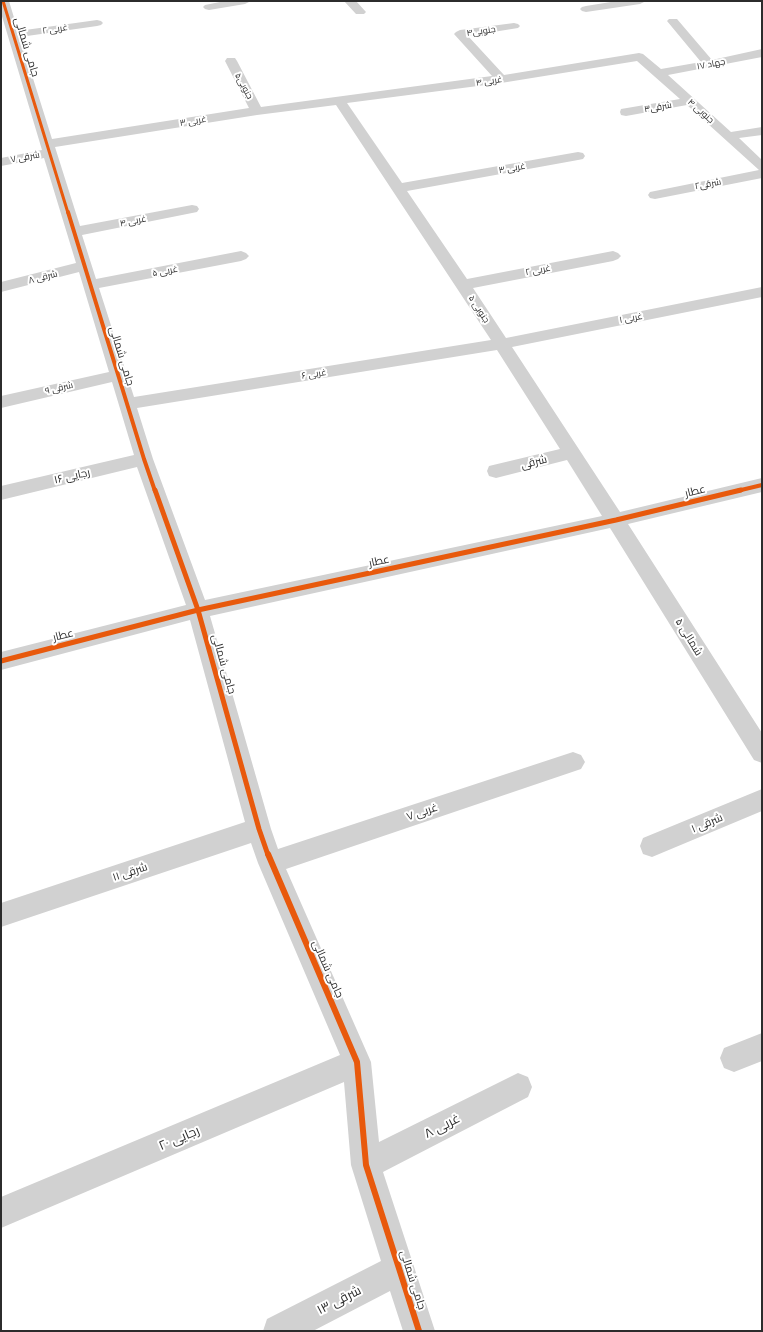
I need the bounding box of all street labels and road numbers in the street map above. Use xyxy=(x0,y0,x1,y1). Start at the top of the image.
street label: جامی شمالی xyxy=(12,16,42,78)
street label: غربی ۲ xyxy=(42,22,68,36)
street label: جنوبی۴ xyxy=(466,24,496,38)
street label: جهاد ۱۷ xyxy=(696,56,726,72)
street label: جنوبی۵ xyxy=(233,71,255,101)
street label: غربی ۴ xyxy=(475,74,503,88)
street label: جنوبی ۴ xyxy=(686,96,716,126)
street label: شرقی۳ xyxy=(643,99,673,115)
street label: غربی ۳ xyxy=(179,114,207,128)
street label: شرقی ۷ xyxy=(10,149,40,165)
street label: غربی ۳ xyxy=(498,160,526,176)
street label: شرقی۲ xyxy=(694,176,722,192)
street label: غربی ۴ xyxy=(119,213,147,229)
street label: غربی ۲ xyxy=(524,262,552,278)
street label: غربی ۵ xyxy=(151,263,179,279)
street label: شرقی ۸ xyxy=(27,268,59,286)
street label: جنوبی ۵ xyxy=(466,293,492,325)
street label: غربی ۱ xyxy=(618,310,644,326)
street label: جامی شمالی xyxy=(107,325,137,387)
street label: غربی ۶ xyxy=(301,367,327,381)
street label: شرقی ۹ xyxy=(44,380,74,396)
street label: شرقی xyxy=(520,452,548,472)
street label: رجایی ۱۶ xyxy=(53,465,91,487)
street label: عطار xyxy=(683,482,707,500)
street label: عطار xyxy=(367,552,391,570)
street label: شمالی ۵ xyxy=(672,616,706,658)
street label: عطار xyxy=(51,626,75,644)
street label: جامی شمالی xyxy=(209,633,239,695)
street label: غربی ۷ xyxy=(405,801,439,823)
street label: شرقی ۱ xyxy=(689,811,725,835)
street label: شرقی ۱۱ xyxy=(111,860,149,884)
street label: جامی شمالی xyxy=(309,938,347,1000)
street label: غربی ۸ xyxy=(422,1110,462,1142)
street label: رجایی ۲۰ xyxy=(156,1122,202,1154)
street label: جامی شمالی xyxy=(397,1249,429,1311)
street label: شرقی ۱۳ xyxy=(314,1282,364,1318)

